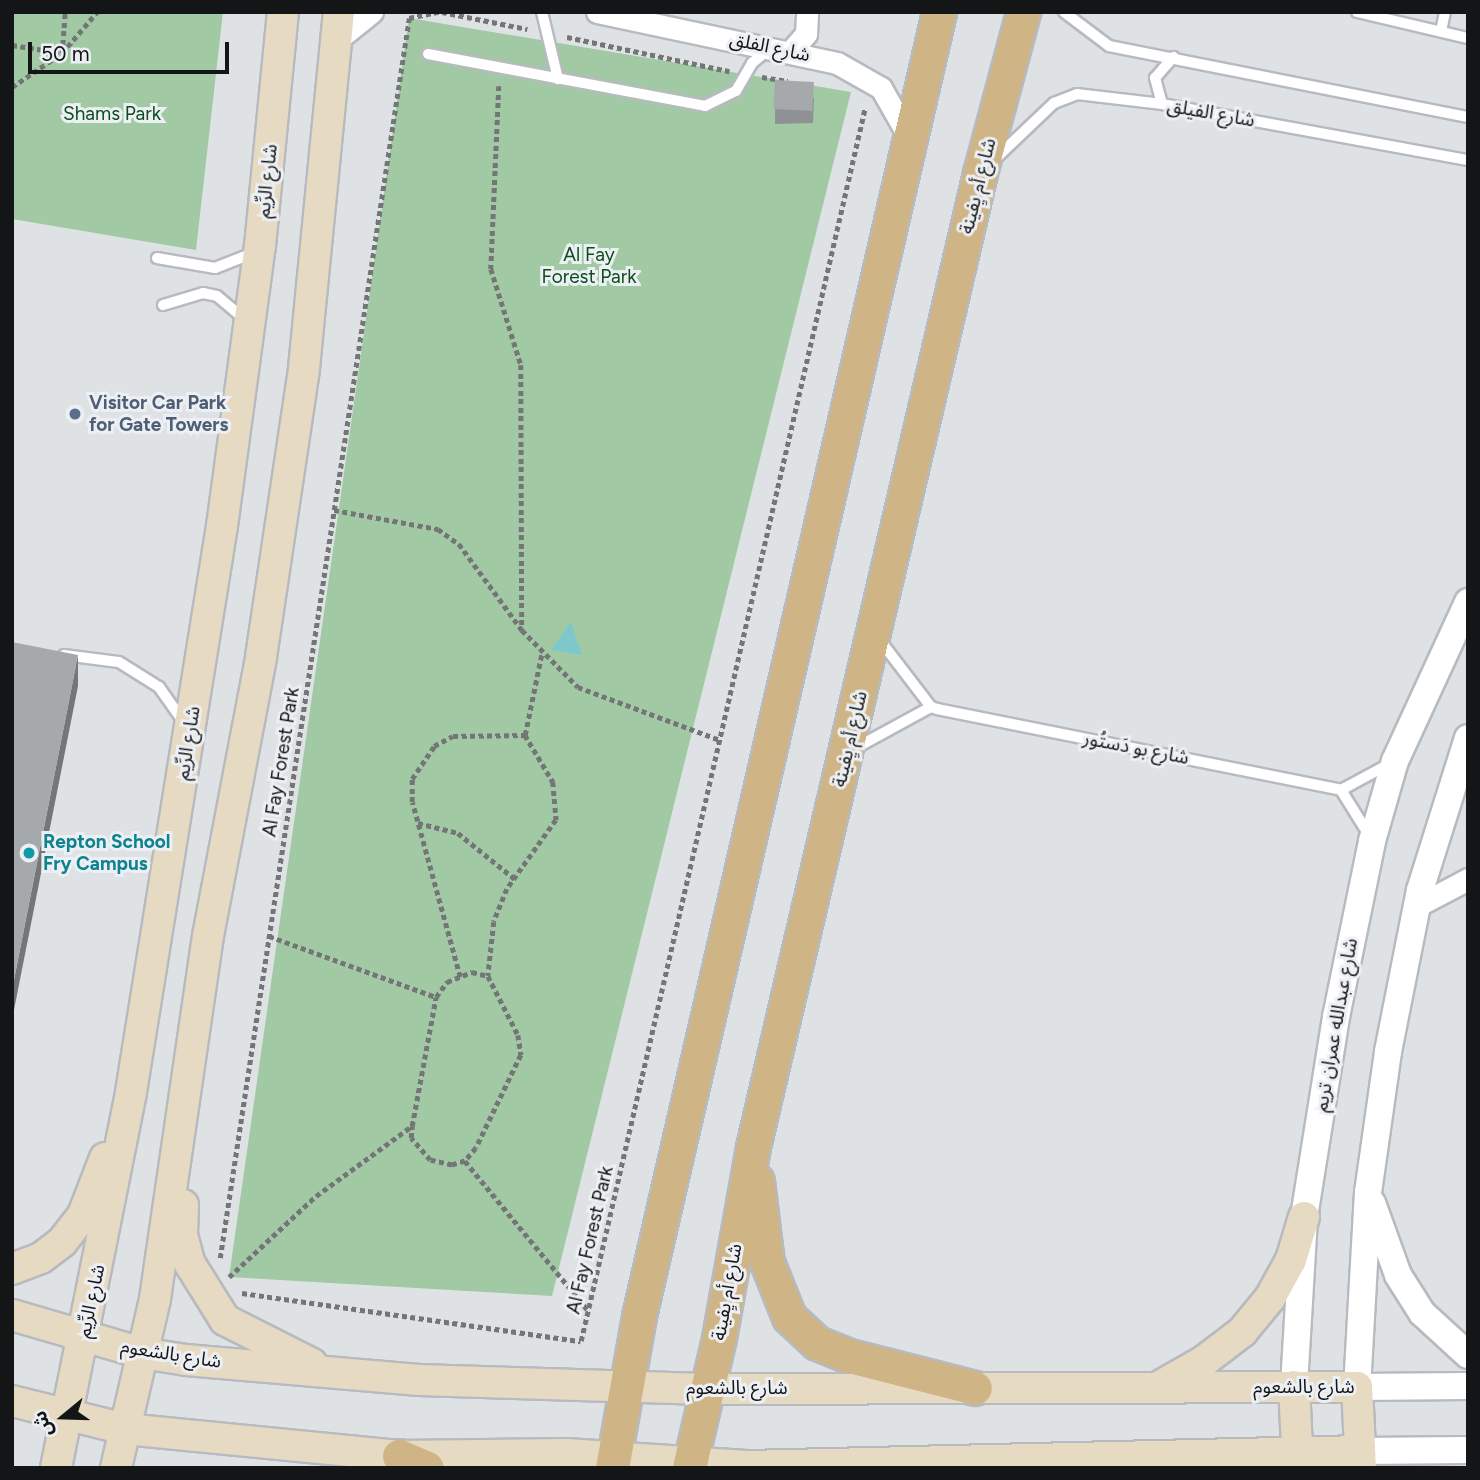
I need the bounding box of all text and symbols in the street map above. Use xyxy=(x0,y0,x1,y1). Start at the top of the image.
street label: شارع الفلق xyxy=(728,27,812,67)
scale bar xyxy=(32,28,233,72)
text: 50 m xyxy=(41,41,90,66)
street label: شارع الفيلق xyxy=(1165,94,1257,132)
park label: Shams Park xyxy=(63,103,161,125)
street label: شارع أم يِفينة xyxy=(955,136,1001,236)
street label: شارع الرِّيم xyxy=(252,143,282,219)
park label: Al Fay Forest Park xyxy=(542,244,636,288)
place label: Visitor Car Park for Gate Towers xyxy=(89,392,228,436)
marker: Visitor Car Park for Gate Towers xyxy=(67,406,83,422)
street label: Al Fay Forest Park xyxy=(258,686,304,838)
street label: شارع أم يِفينة xyxy=(828,689,872,789)
street label: شارع الرِّيم xyxy=(171,704,205,782)
street label: شارع بو دَستُور xyxy=(1081,727,1191,769)
place label: Repton School Fry Campus xyxy=(43,831,171,875)
marker: Repton School Fry Campus xyxy=(21,845,37,861)
street label: شارع عبدالله عمران تريم xyxy=(1310,936,1362,1114)
street label: Al Fay Forest Park xyxy=(562,1164,618,1316)
street label: شارع أم يِفينة xyxy=(707,1242,747,1342)
street label: شارع الرِّيم xyxy=(72,1262,110,1340)
street label: شارع بالشعوم xyxy=(119,1335,223,1373)
street label: شارع بالشعوم xyxy=(1253,1376,1355,1398)
street label: شارع بالشعوم xyxy=(686,1377,788,1399)
north arrow xyxy=(28,1382,98,1452)
text: ش xyxy=(28,1408,58,1440)

